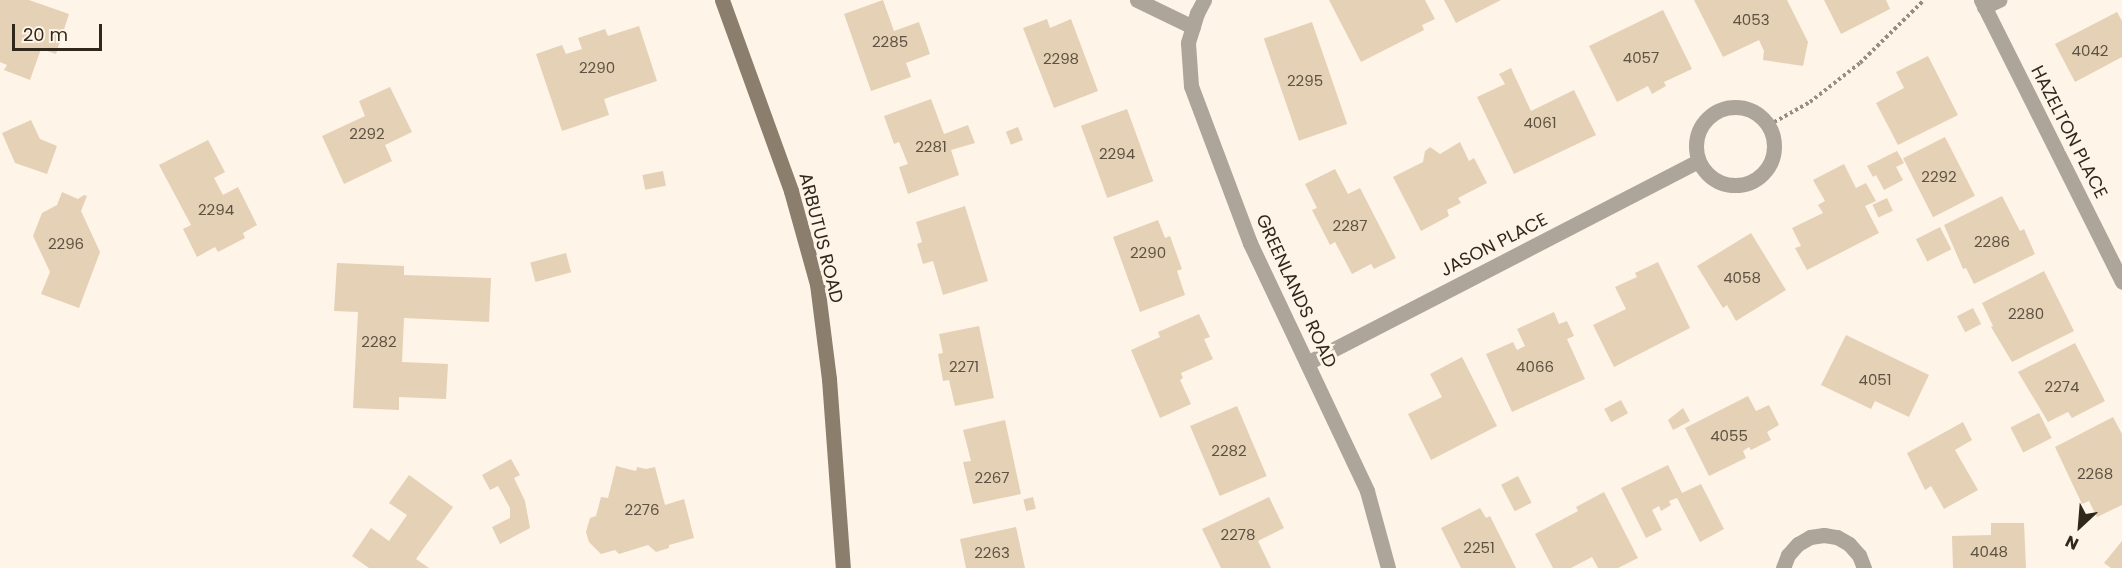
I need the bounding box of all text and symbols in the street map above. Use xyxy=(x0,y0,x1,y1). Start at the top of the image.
house number: 4053 xyxy=(1732,11,1770,29)
scale bar xyxy=(15,12,105,50)
text: 20 m xyxy=(23,22,68,47)
house number: 2285 xyxy=(872,33,908,51)
house number: 4042 xyxy=(2072,42,2108,60)
house number: 4057 xyxy=(1623,49,1659,67)
house number: 2298 xyxy=(1043,50,1079,68)
house number: 2290 xyxy=(579,59,615,77)
street label: HAZELTON PLACE xyxy=(2026,62,2112,202)
house number: 2295 xyxy=(1287,72,1323,90)
house number: 4061 xyxy=(1523,114,1557,132)
house number: 2292 xyxy=(349,125,385,143)
house number: 2281 xyxy=(915,138,947,156)
house number: 2294 xyxy=(1099,145,1135,163)
house number: 2292 xyxy=(1921,168,1957,186)
street label: ARBUTUS ROAD xyxy=(794,171,848,305)
house number: 2294 xyxy=(198,201,234,219)
street label: JASON PLACE xyxy=(1437,209,1551,281)
street label: GREENLANDS ROAD xyxy=(1251,211,1341,371)
house number: 2287 xyxy=(1333,217,1367,235)
house number: 2286 xyxy=(1974,233,2010,251)
house number: 2296 xyxy=(48,235,84,253)
house number: 2290 xyxy=(1130,244,1166,262)
house number: 4058 xyxy=(1723,269,1761,287)
house number: 2280 xyxy=(2008,305,2044,323)
house number: 2282 xyxy=(361,333,397,351)
house number: 2271 xyxy=(949,358,979,376)
house number: 4066 xyxy=(1516,358,1554,376)
house number: 4051 xyxy=(1858,371,1892,389)
house number: 2274 xyxy=(2045,378,2079,396)
house number: 4055 xyxy=(1710,427,1748,445)
house number: 2282 xyxy=(1211,442,1247,460)
house number: 2268 xyxy=(2077,465,2113,483)
house number: 2267 xyxy=(975,469,1009,487)
north arrow xyxy=(2050,496,2110,556)
house number: 2276 xyxy=(625,501,659,519)
house number: 2278 xyxy=(1221,526,1255,544)
text: N xyxy=(2061,530,2082,556)
house number: 2251 xyxy=(1463,539,1495,557)
house number: 4048 xyxy=(1970,543,2008,561)
house number: 2263 xyxy=(974,544,1010,562)

